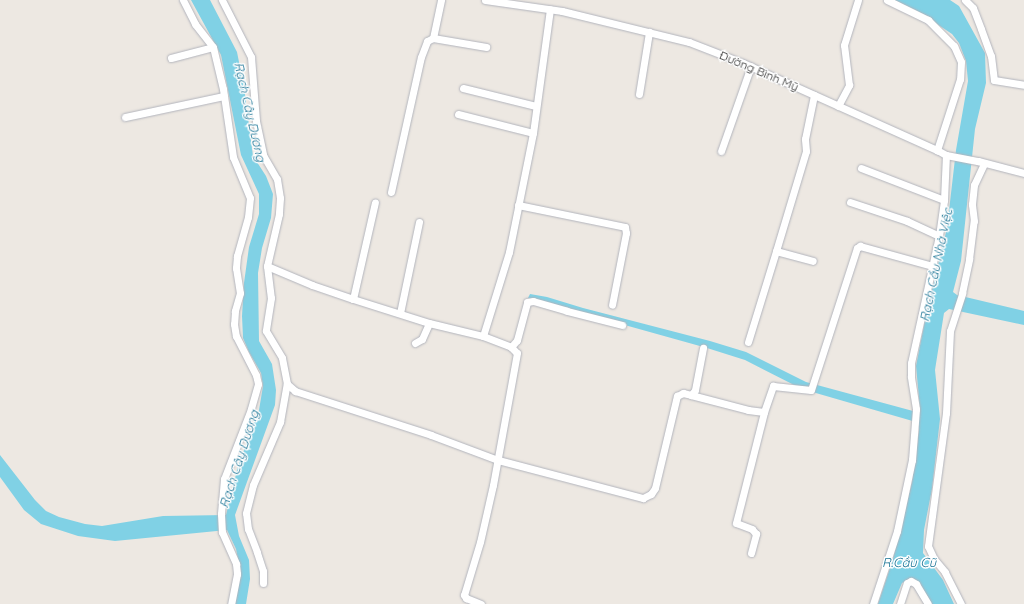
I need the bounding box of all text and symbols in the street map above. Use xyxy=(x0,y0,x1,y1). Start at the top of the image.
street label: Đường Bình Mỹ xyxy=(717,48,801,94)
water label: Rạch Cây Dương xyxy=(231,61,269,163)
water label: Rạch Cầu Nhà Việc xyxy=(916,207,956,323)
water label: Rạch Cây Dương xyxy=(216,408,262,510)
water label: R.Cầu Cũ xyxy=(882,554,936,570)

